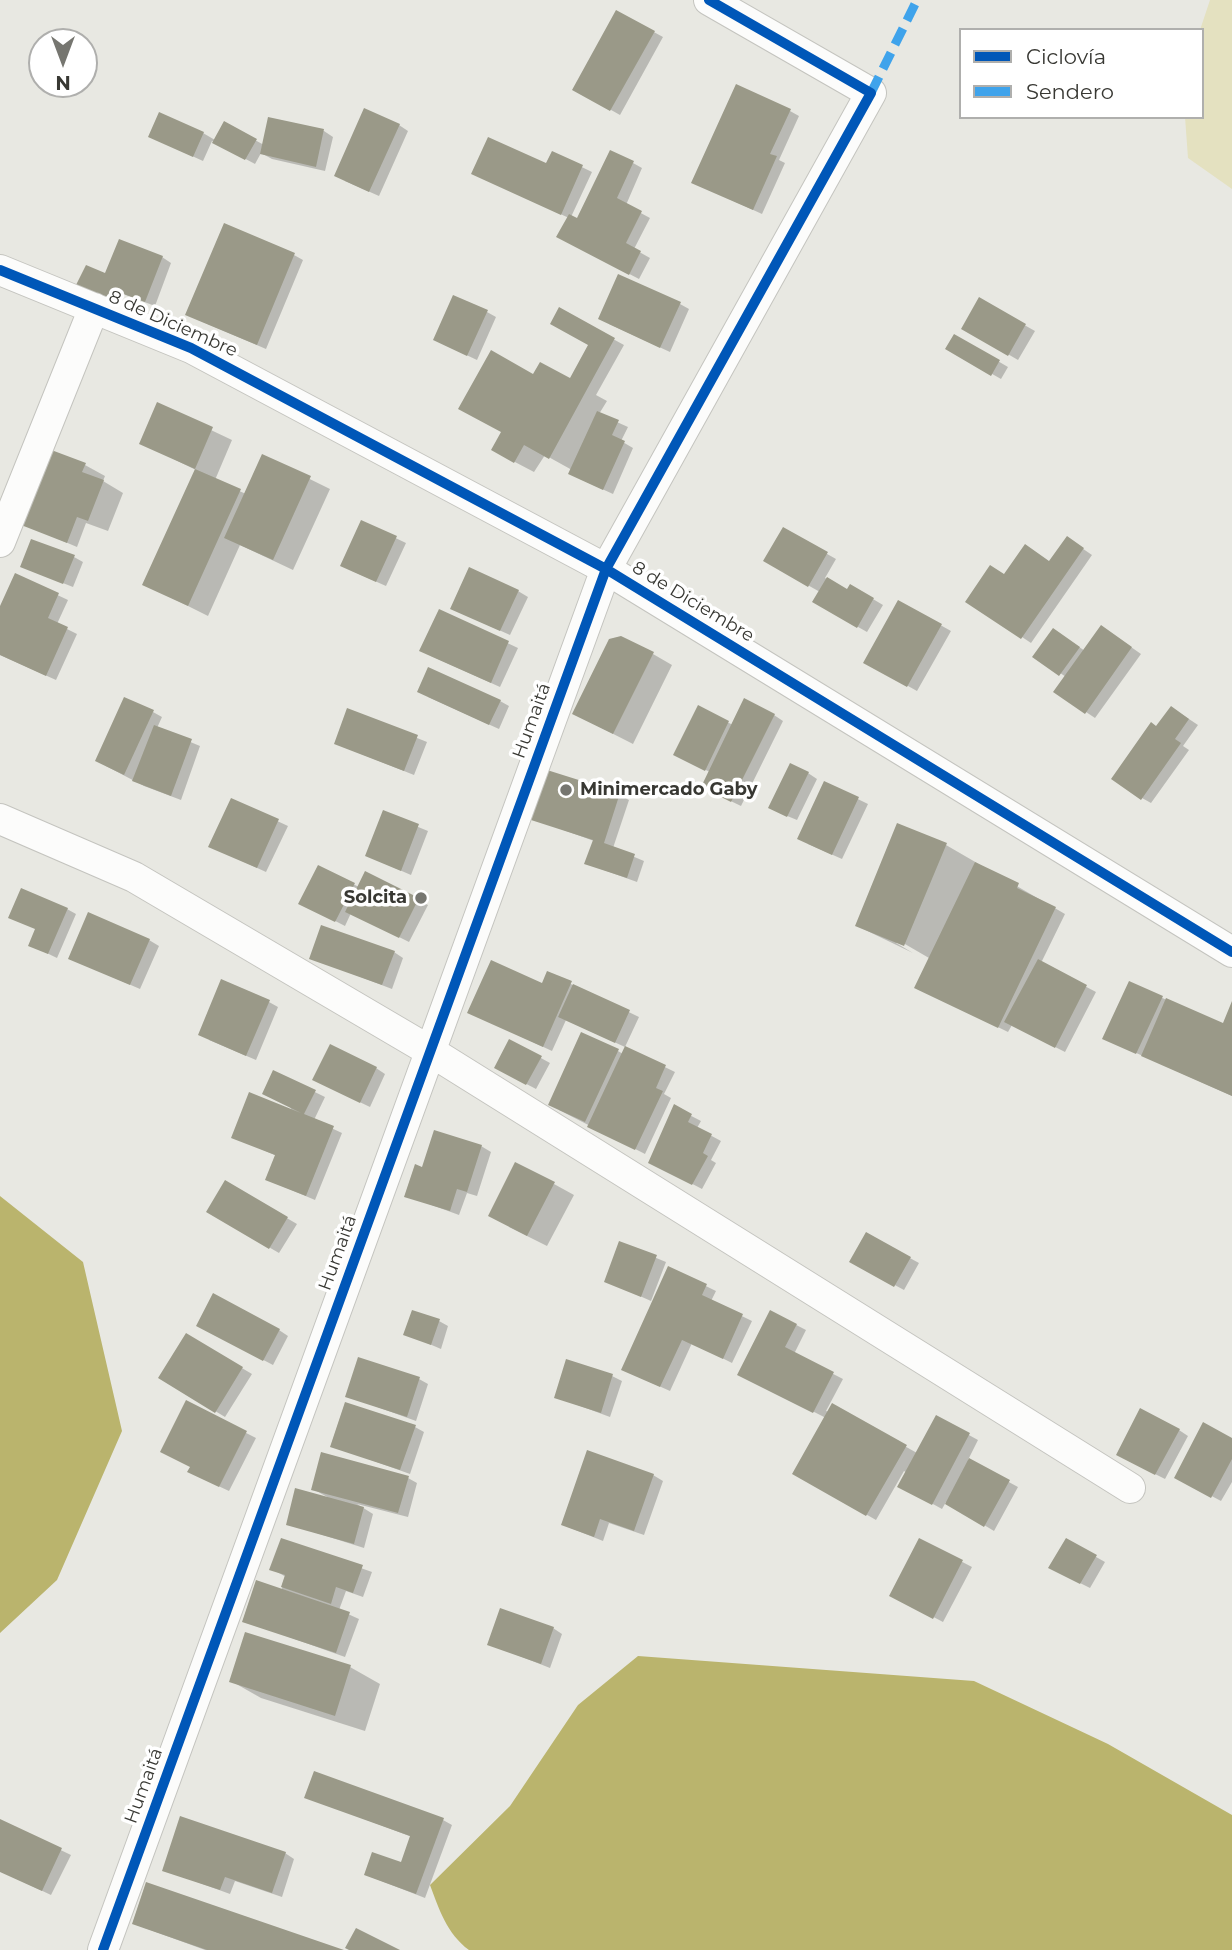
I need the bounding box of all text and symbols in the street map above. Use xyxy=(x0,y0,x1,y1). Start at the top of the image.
north arrow xyxy=(28,28,98,98)
legend xyxy=(959,28,1204,119)
text: Ciclovía xyxy=(1026,44,1106,69)
text: N xyxy=(55,71,71,94)
text: Sendero xyxy=(1026,79,1114,104)
street label: 8 de Diciembre xyxy=(105,286,241,362)
street label: 8 de Diciembre xyxy=(628,557,758,647)
street label: Humaitá xyxy=(508,680,556,762)
place label: Minimercado Gaby xyxy=(580,779,757,801)
marker: Minimercado Gaby xyxy=(558,782,574,798)
place label: Solcita xyxy=(344,887,407,909)
marker: Solcita xyxy=(413,890,429,906)
street label: Humaitá xyxy=(314,1212,362,1294)
street label: Humaitá xyxy=(120,1745,168,1827)

